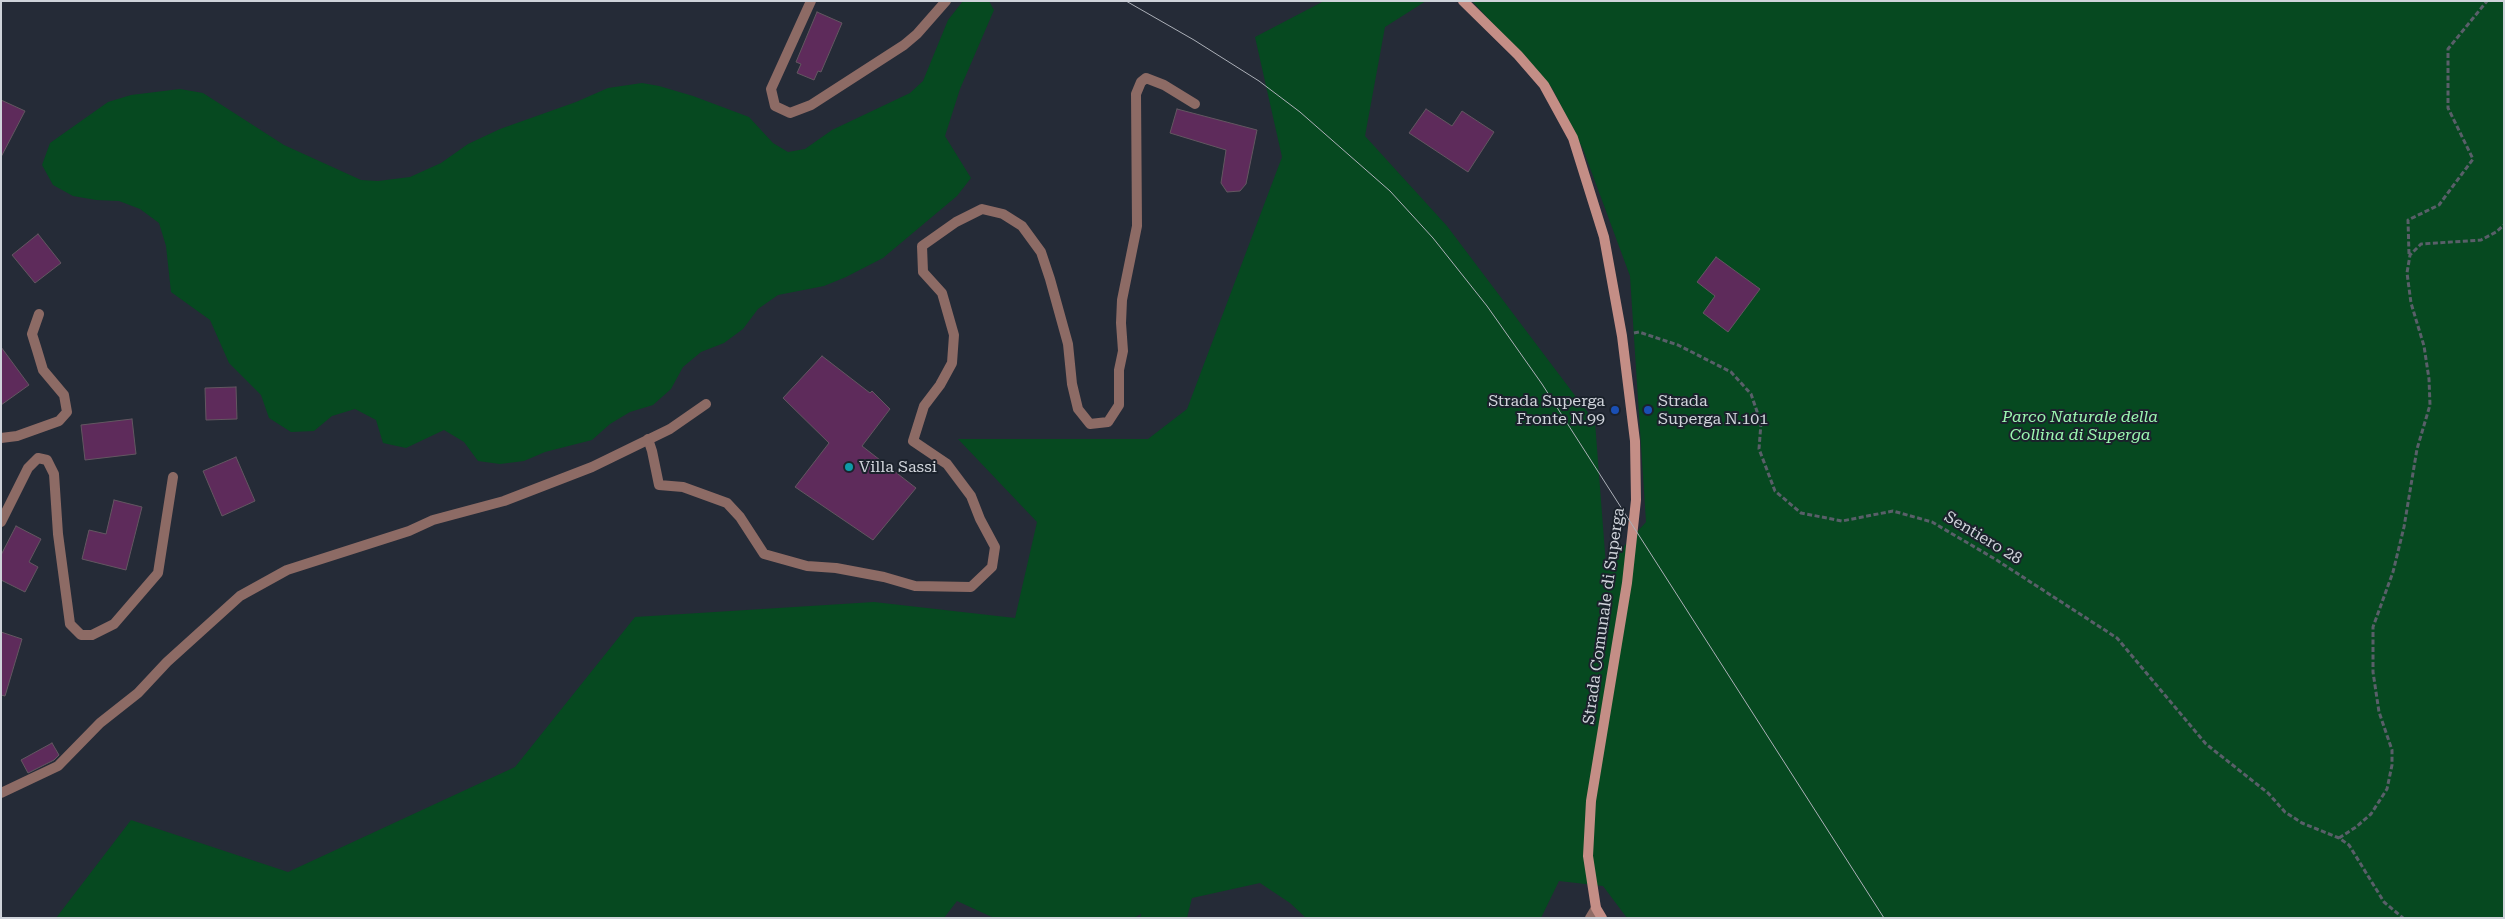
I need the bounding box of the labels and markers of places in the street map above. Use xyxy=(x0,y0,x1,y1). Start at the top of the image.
place label: Strada Superga Fronte N.99 xyxy=(1488,391,1605,429)
place label: Strada Superga N.101 xyxy=(1658,391,1768,429)
marker: Strada Superga Fronte N.99 xyxy=(1609,404,1621,416)
marker: Strada Superga N.101 xyxy=(1642,404,1654,416)
place label: Villa Sassi xyxy=(859,457,937,477)
marker: Villa Sassi xyxy=(843,461,855,473)

